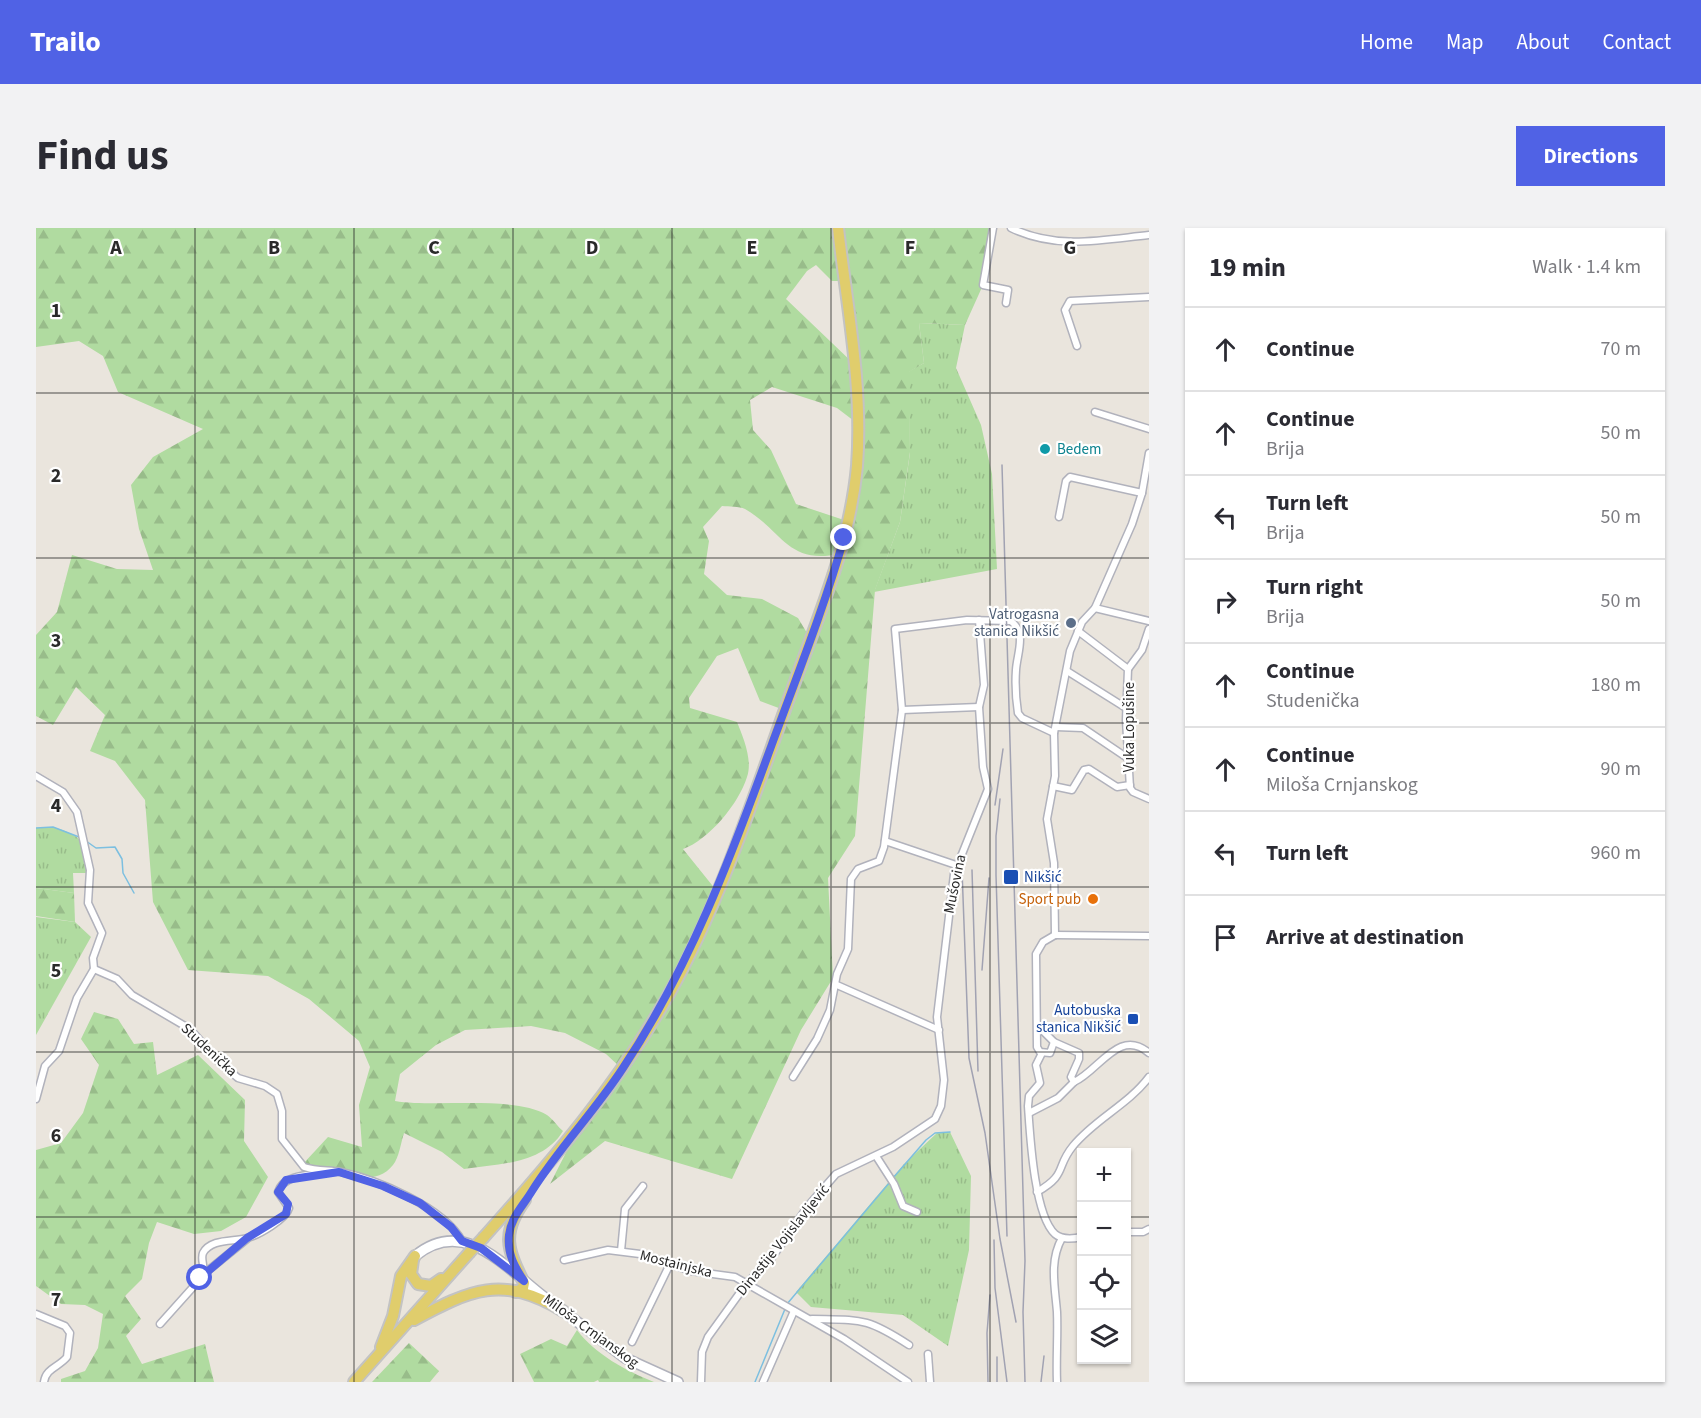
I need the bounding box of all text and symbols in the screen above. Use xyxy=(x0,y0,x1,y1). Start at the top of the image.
text: Trailo xyxy=(30,22,101,62)
text: Home xyxy=(1360,27,1413,57)
text: Map xyxy=(1446,27,1484,57)
text: About xyxy=(1517,27,1569,57)
text: Contact xyxy=(1602,27,1671,57)
text: Find us xyxy=(36,126,169,186)
button: Directions xyxy=(1516,126,1665,186)
text: A xyxy=(109,234,122,262)
text: B xyxy=(268,234,280,262)
text: C xyxy=(428,234,440,262)
text: D xyxy=(586,234,598,262)
text: E xyxy=(747,234,757,262)
text: F xyxy=(905,234,915,262)
text: G xyxy=(1064,234,1076,262)
text: 19 min xyxy=(1209,249,1286,286)
text: Walk · 1.4 km xyxy=(1532,253,1641,281)
text: 1 xyxy=(51,297,61,325)
icon: ahead xyxy=(1209,333,1242,366)
text: Continue xyxy=(1266,333,1355,365)
text: 70 m xyxy=(1601,335,1641,363)
text: Continue xyxy=(1266,403,1355,435)
icon: ahead xyxy=(1209,417,1242,450)
text: 50 m xyxy=(1601,419,1641,447)
text: Brija xyxy=(1266,435,1305,463)
place label: Bedem xyxy=(1057,439,1101,460)
marker: Bedem xyxy=(1038,442,1052,456)
text: 2 xyxy=(51,462,61,490)
text: Turn left xyxy=(1266,487,1348,519)
icon: left xyxy=(1209,501,1242,534)
text: 50 m xyxy=(1601,503,1641,531)
text: Brija xyxy=(1266,519,1305,547)
route end xyxy=(830,524,856,550)
text: Turn right xyxy=(1266,571,1363,603)
icon: right xyxy=(1209,585,1242,618)
text: 50 m xyxy=(1601,587,1641,615)
text: Brija xyxy=(1266,603,1305,631)
place label: Vatrogasna stanica Nikšić xyxy=(974,604,1059,642)
marker: Vatrogasna stanica Nikšić xyxy=(1064,616,1078,630)
text: 3 xyxy=(51,627,61,655)
text: Continue xyxy=(1266,655,1355,687)
icon: ahead xyxy=(1209,669,1242,702)
text: 180 m xyxy=(1591,671,1641,699)
street label: Vuka Lopušine xyxy=(1119,682,1140,772)
text: Studenička xyxy=(1266,687,1360,715)
text: Continue xyxy=(1266,739,1355,771)
icon: ahead xyxy=(1209,753,1242,786)
text: 90 m xyxy=(1601,755,1641,783)
text: Miloša Crnjanskog xyxy=(1266,771,1418,799)
text: 4 xyxy=(51,792,62,820)
icon: left xyxy=(1209,837,1242,870)
text: Turn left xyxy=(1266,837,1348,869)
text: 960 m xyxy=(1591,839,1641,867)
street label: Mušovina xyxy=(939,853,971,915)
place label: Nikšić xyxy=(1024,867,1062,888)
marker: Nikšić xyxy=(1002,868,1020,886)
place label: Sport pub xyxy=(1018,889,1081,910)
marker: Sport pub xyxy=(1086,892,1100,906)
icon: arrive xyxy=(1209,921,1242,954)
text: Arrive at destination xyxy=(1266,921,1464,953)
text: 5 xyxy=(51,957,61,985)
place label: Autobuska stanica Nikšić xyxy=(1036,1000,1121,1038)
marker: Autobuska stanica Nikšić xyxy=(1126,1012,1140,1026)
street label: Studenička xyxy=(176,1018,242,1082)
text: 6 xyxy=(51,1122,61,1150)
map controls xyxy=(1077,1148,1131,1364)
button: + xyxy=(1077,1148,1131,1202)
street label: Dinastije Vojislavljević xyxy=(731,1180,835,1300)
button: − xyxy=(1077,1202,1131,1256)
street label: Mostainjska xyxy=(638,1245,714,1283)
button: locate xyxy=(1077,1256,1131,1310)
route start xyxy=(186,1264,212,1290)
text: 7 xyxy=(51,1286,61,1314)
street label: Miloša Crnjanskog xyxy=(539,1289,644,1373)
button: layers xyxy=(1077,1310,1131,1364)

